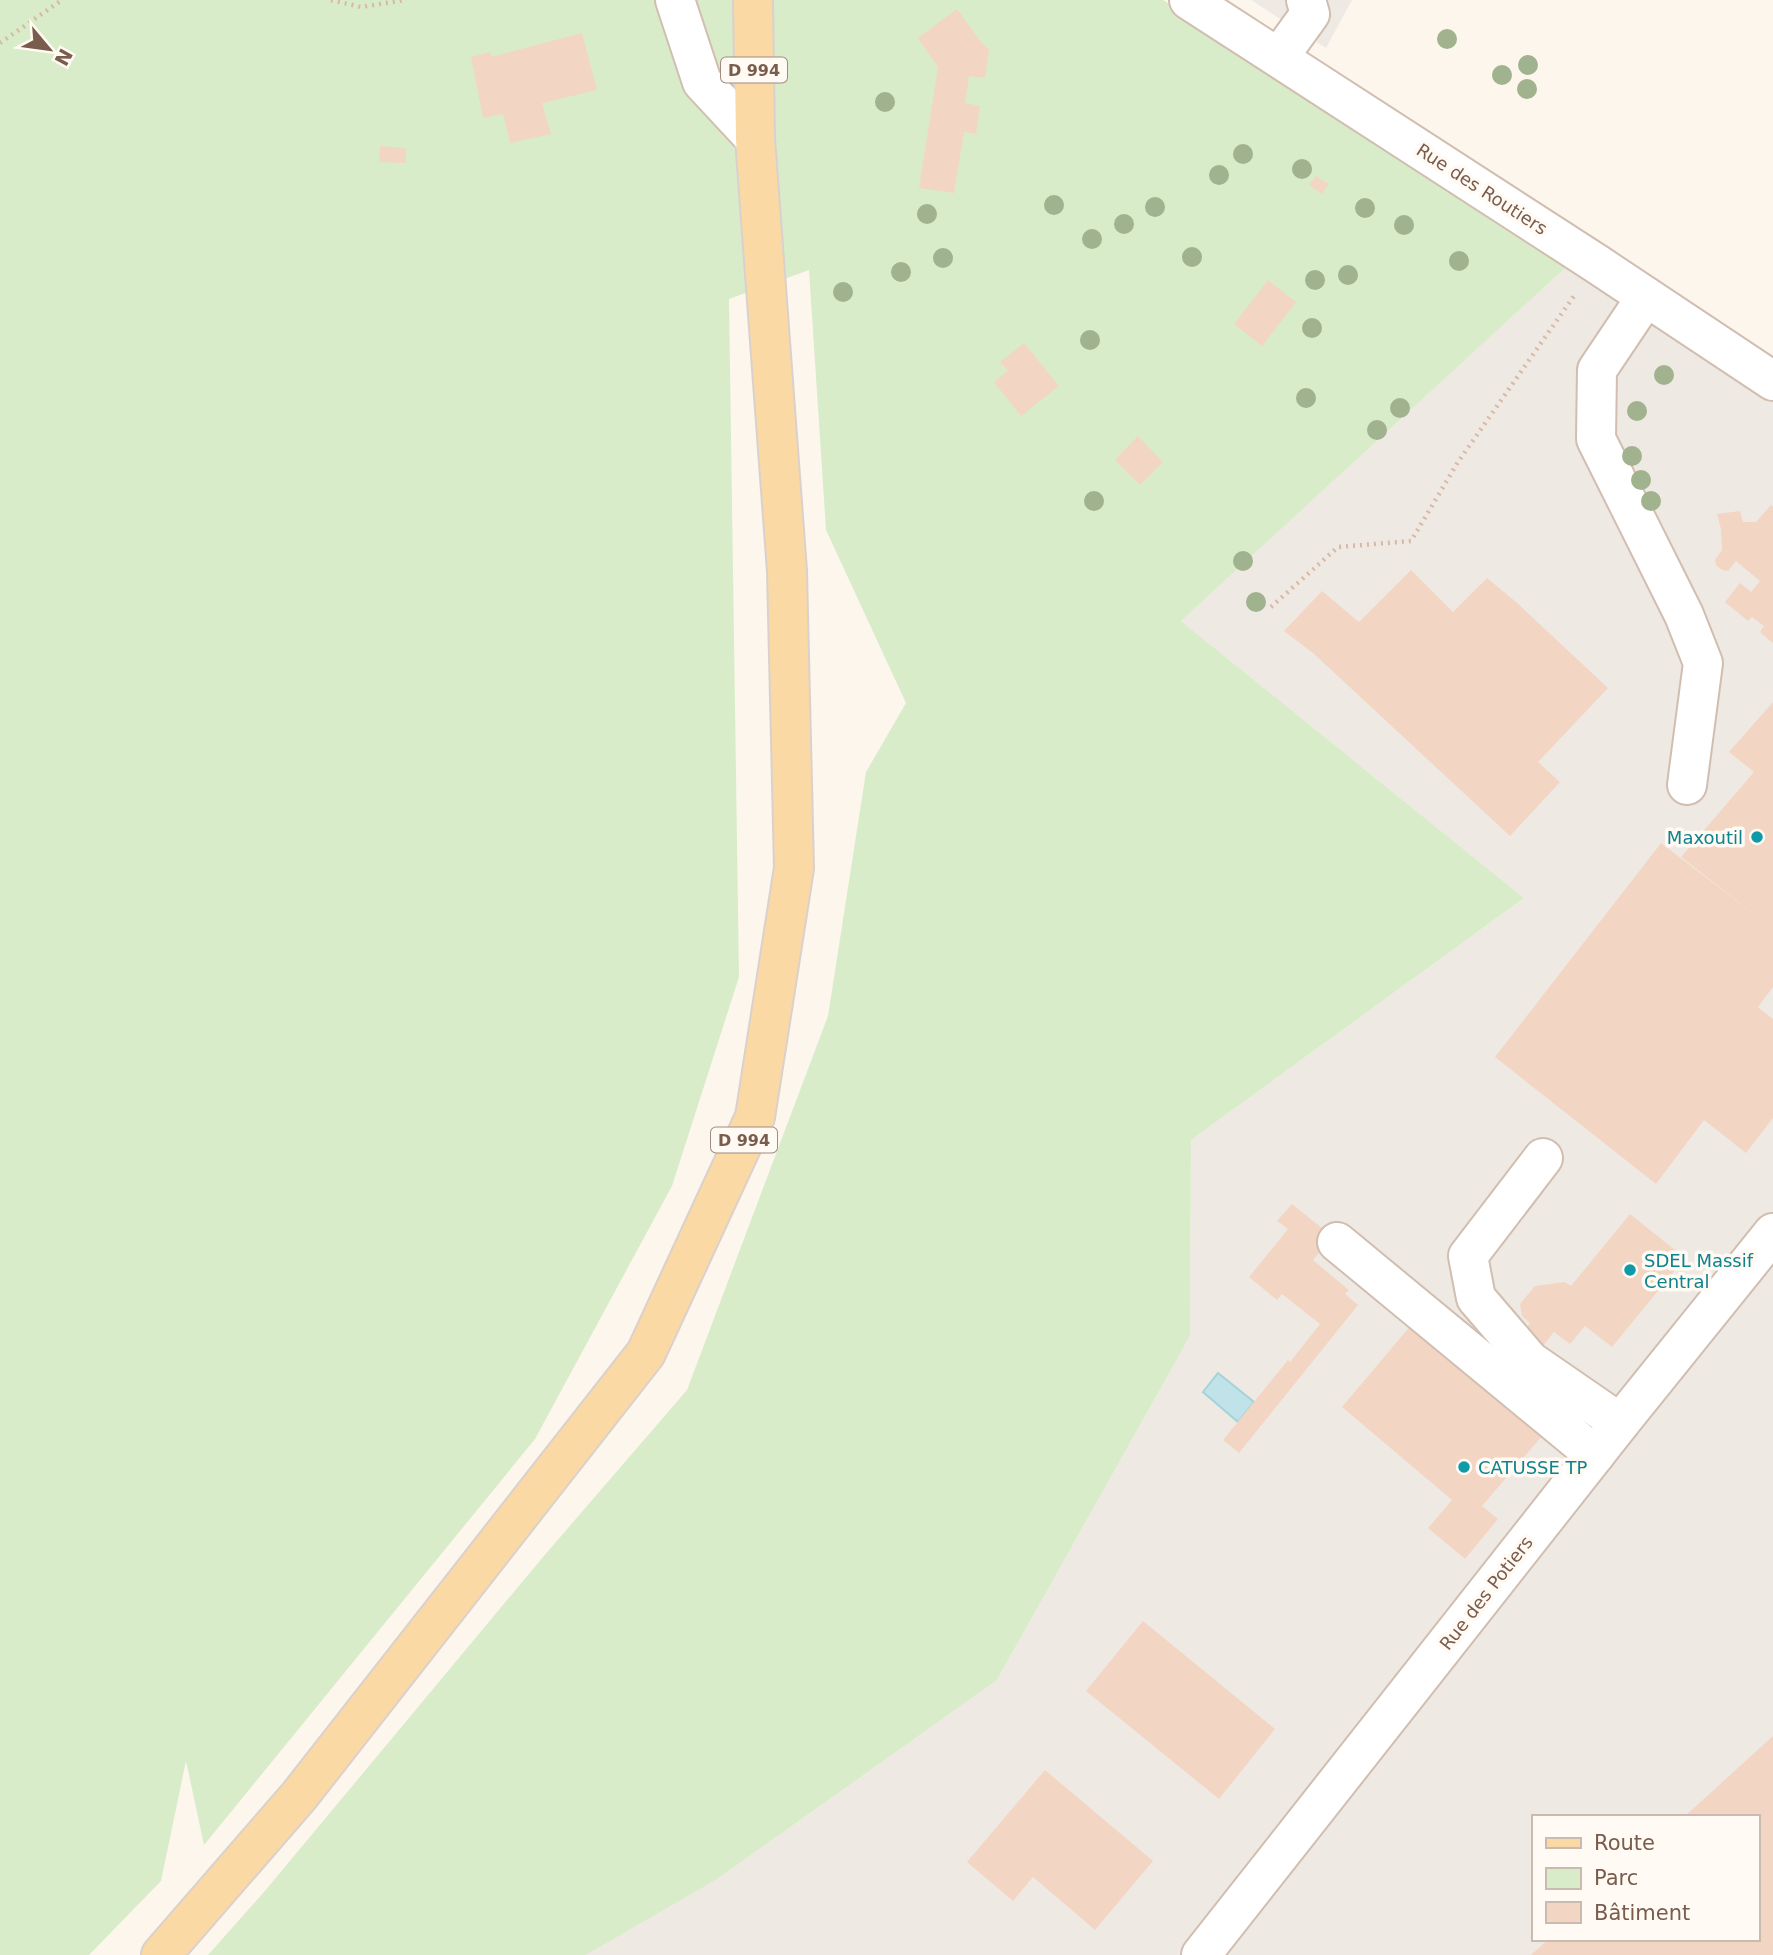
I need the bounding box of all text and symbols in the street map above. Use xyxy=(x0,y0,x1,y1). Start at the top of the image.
north arrow xyxy=(14,14,84,84)
text: N xyxy=(50,45,77,70)
road number: D 994 xyxy=(721,58,787,82)
street label: Rue des Routiers xyxy=(1413,139,1551,239)
place label: Maxoutil xyxy=(1667,827,1743,848)
marker: Maxoutil xyxy=(1749,829,1765,845)
road number: D 994 xyxy=(711,1128,777,1152)
place label: SDEL Massif Central xyxy=(1644,1250,1754,1292)
marker: SDEL Massif Central xyxy=(1622,1262,1638,1278)
place label: CATUSSE TP xyxy=(1478,1457,1588,1478)
marker: CATUSSE TP xyxy=(1456,1459,1472,1475)
street label: Rue des Potiers xyxy=(1435,1532,1537,1654)
legend xyxy=(1532,1815,1759,1941)
text: Route xyxy=(1594,1831,1655,1855)
text: Parc xyxy=(1594,1866,1638,1890)
text: Bâtiment xyxy=(1594,1901,1690,1925)

